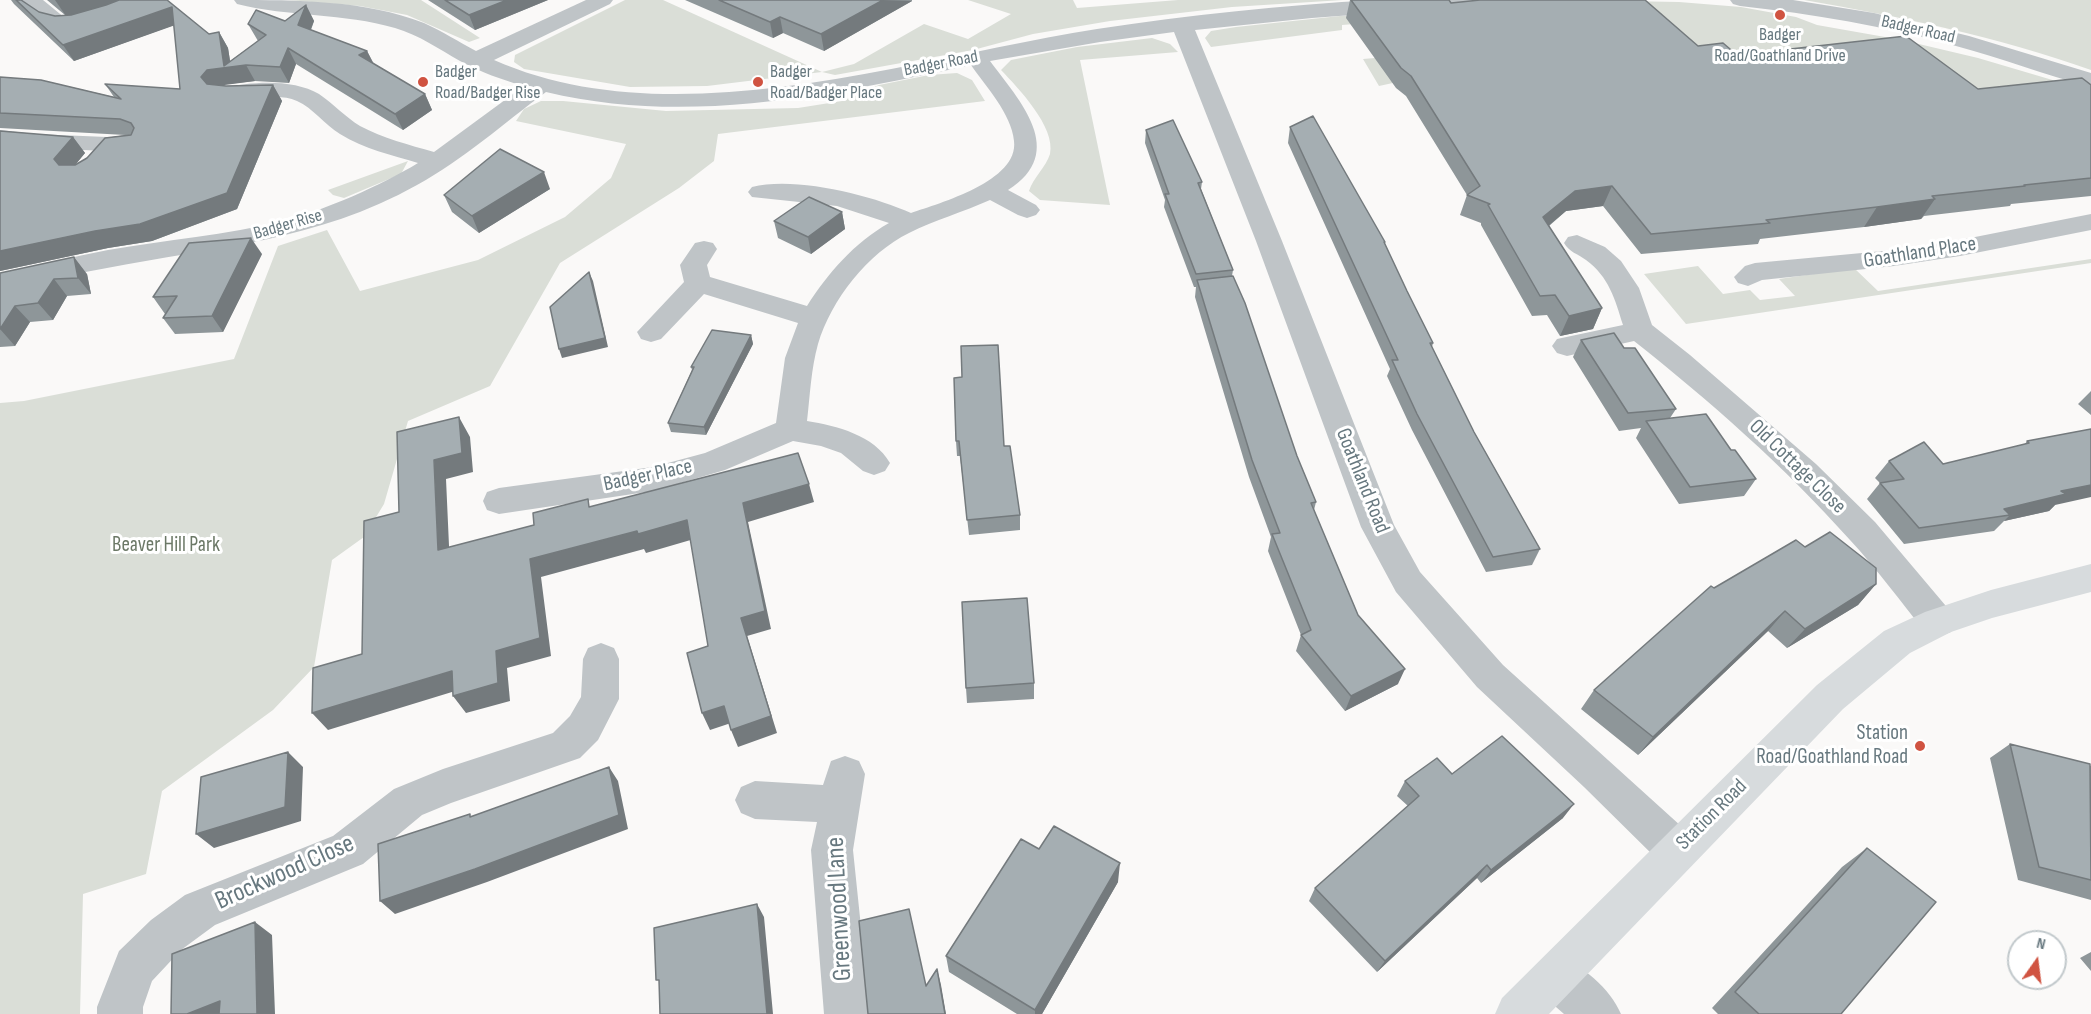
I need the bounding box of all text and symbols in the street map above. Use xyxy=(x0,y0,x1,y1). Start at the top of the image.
marker: Badger Road/Goathland Drive xyxy=(1773,8,1787,22)
street label: Badger Road xyxy=(1879,11,1957,49)
place label: Badger Road/Goathland Drive xyxy=(1714,24,1846,66)
street label: Badger Road xyxy=(902,46,980,82)
place label: Badger Road/Badger Rise xyxy=(435,61,540,104)
place label: Badger Road/Badger Place xyxy=(770,61,882,104)
marker: Badger Road/Badger Rise xyxy=(416,75,430,89)
marker: Badger Road/Badger Place xyxy=(751,75,765,89)
street label: Badger Rise xyxy=(251,205,325,245)
street label: Goathland Place xyxy=(1862,232,1978,274)
street label: Old Cottage Close xyxy=(1743,415,1851,519)
street label: Goathland Road xyxy=(1330,425,1394,537)
street label: Badger Place xyxy=(601,454,695,498)
park label: Beaver Hill Park xyxy=(112,533,220,559)
place label: Station Road/Goathland Road xyxy=(1756,721,1908,771)
marker: Station Road/Goathland Road xyxy=(1913,739,1927,753)
street label: Station Road xyxy=(1671,774,1753,856)
street label: Brockwood Close xyxy=(211,828,359,918)
street label: Greenwood Lane xyxy=(821,836,859,982)
north arrow xyxy=(2007,930,2067,990)
text: N xyxy=(2035,934,2047,954)

